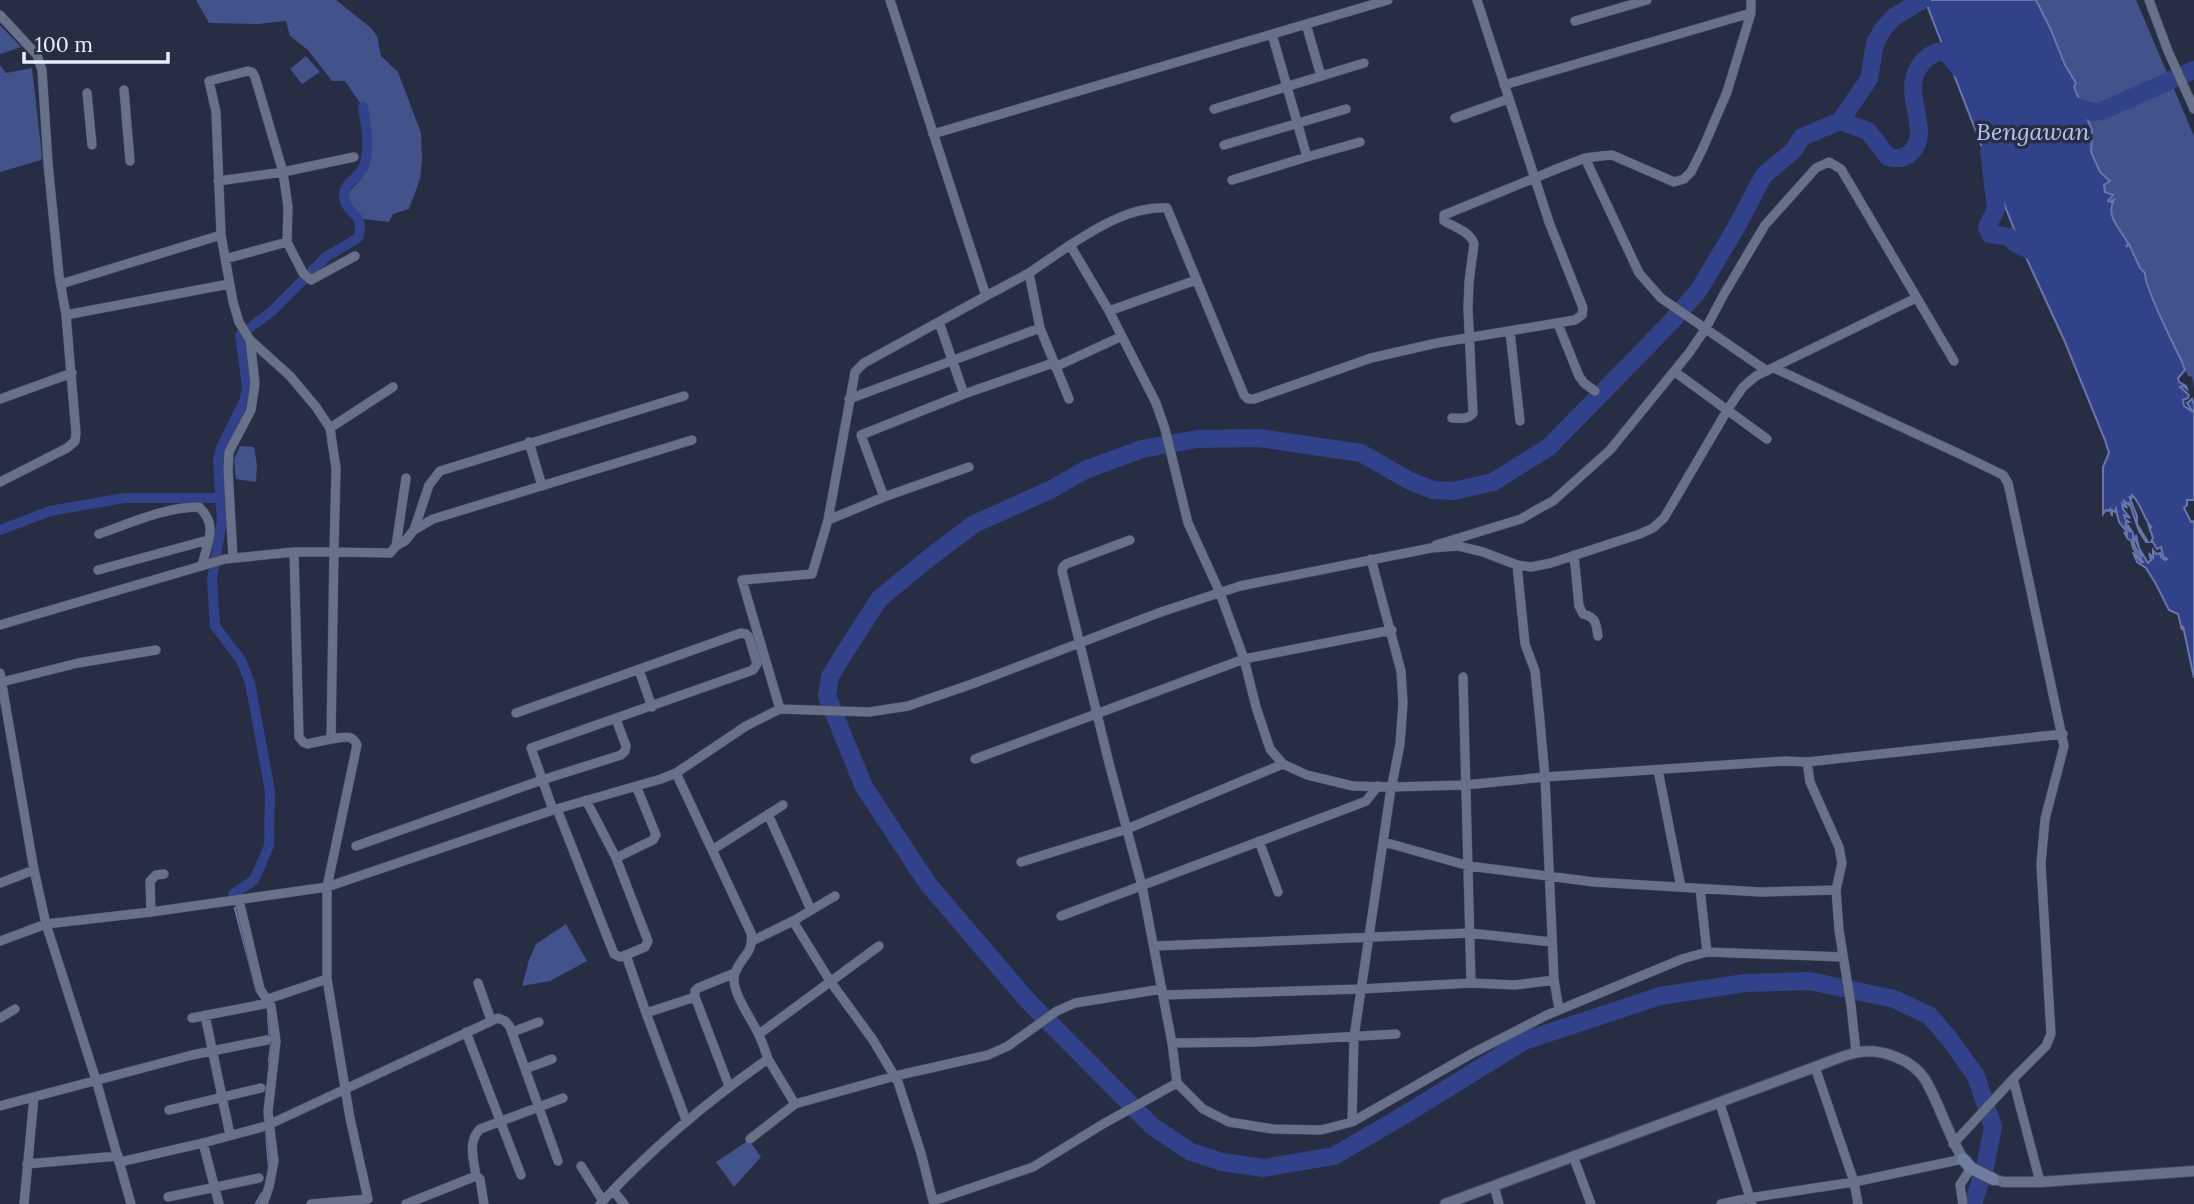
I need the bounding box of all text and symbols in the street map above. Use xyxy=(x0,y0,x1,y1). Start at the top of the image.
scale bar xyxy=(24,21,168,65)
text: 100 m xyxy=(35,31,93,58)
water label: Bengawan xyxy=(1976,116,2090,147)

